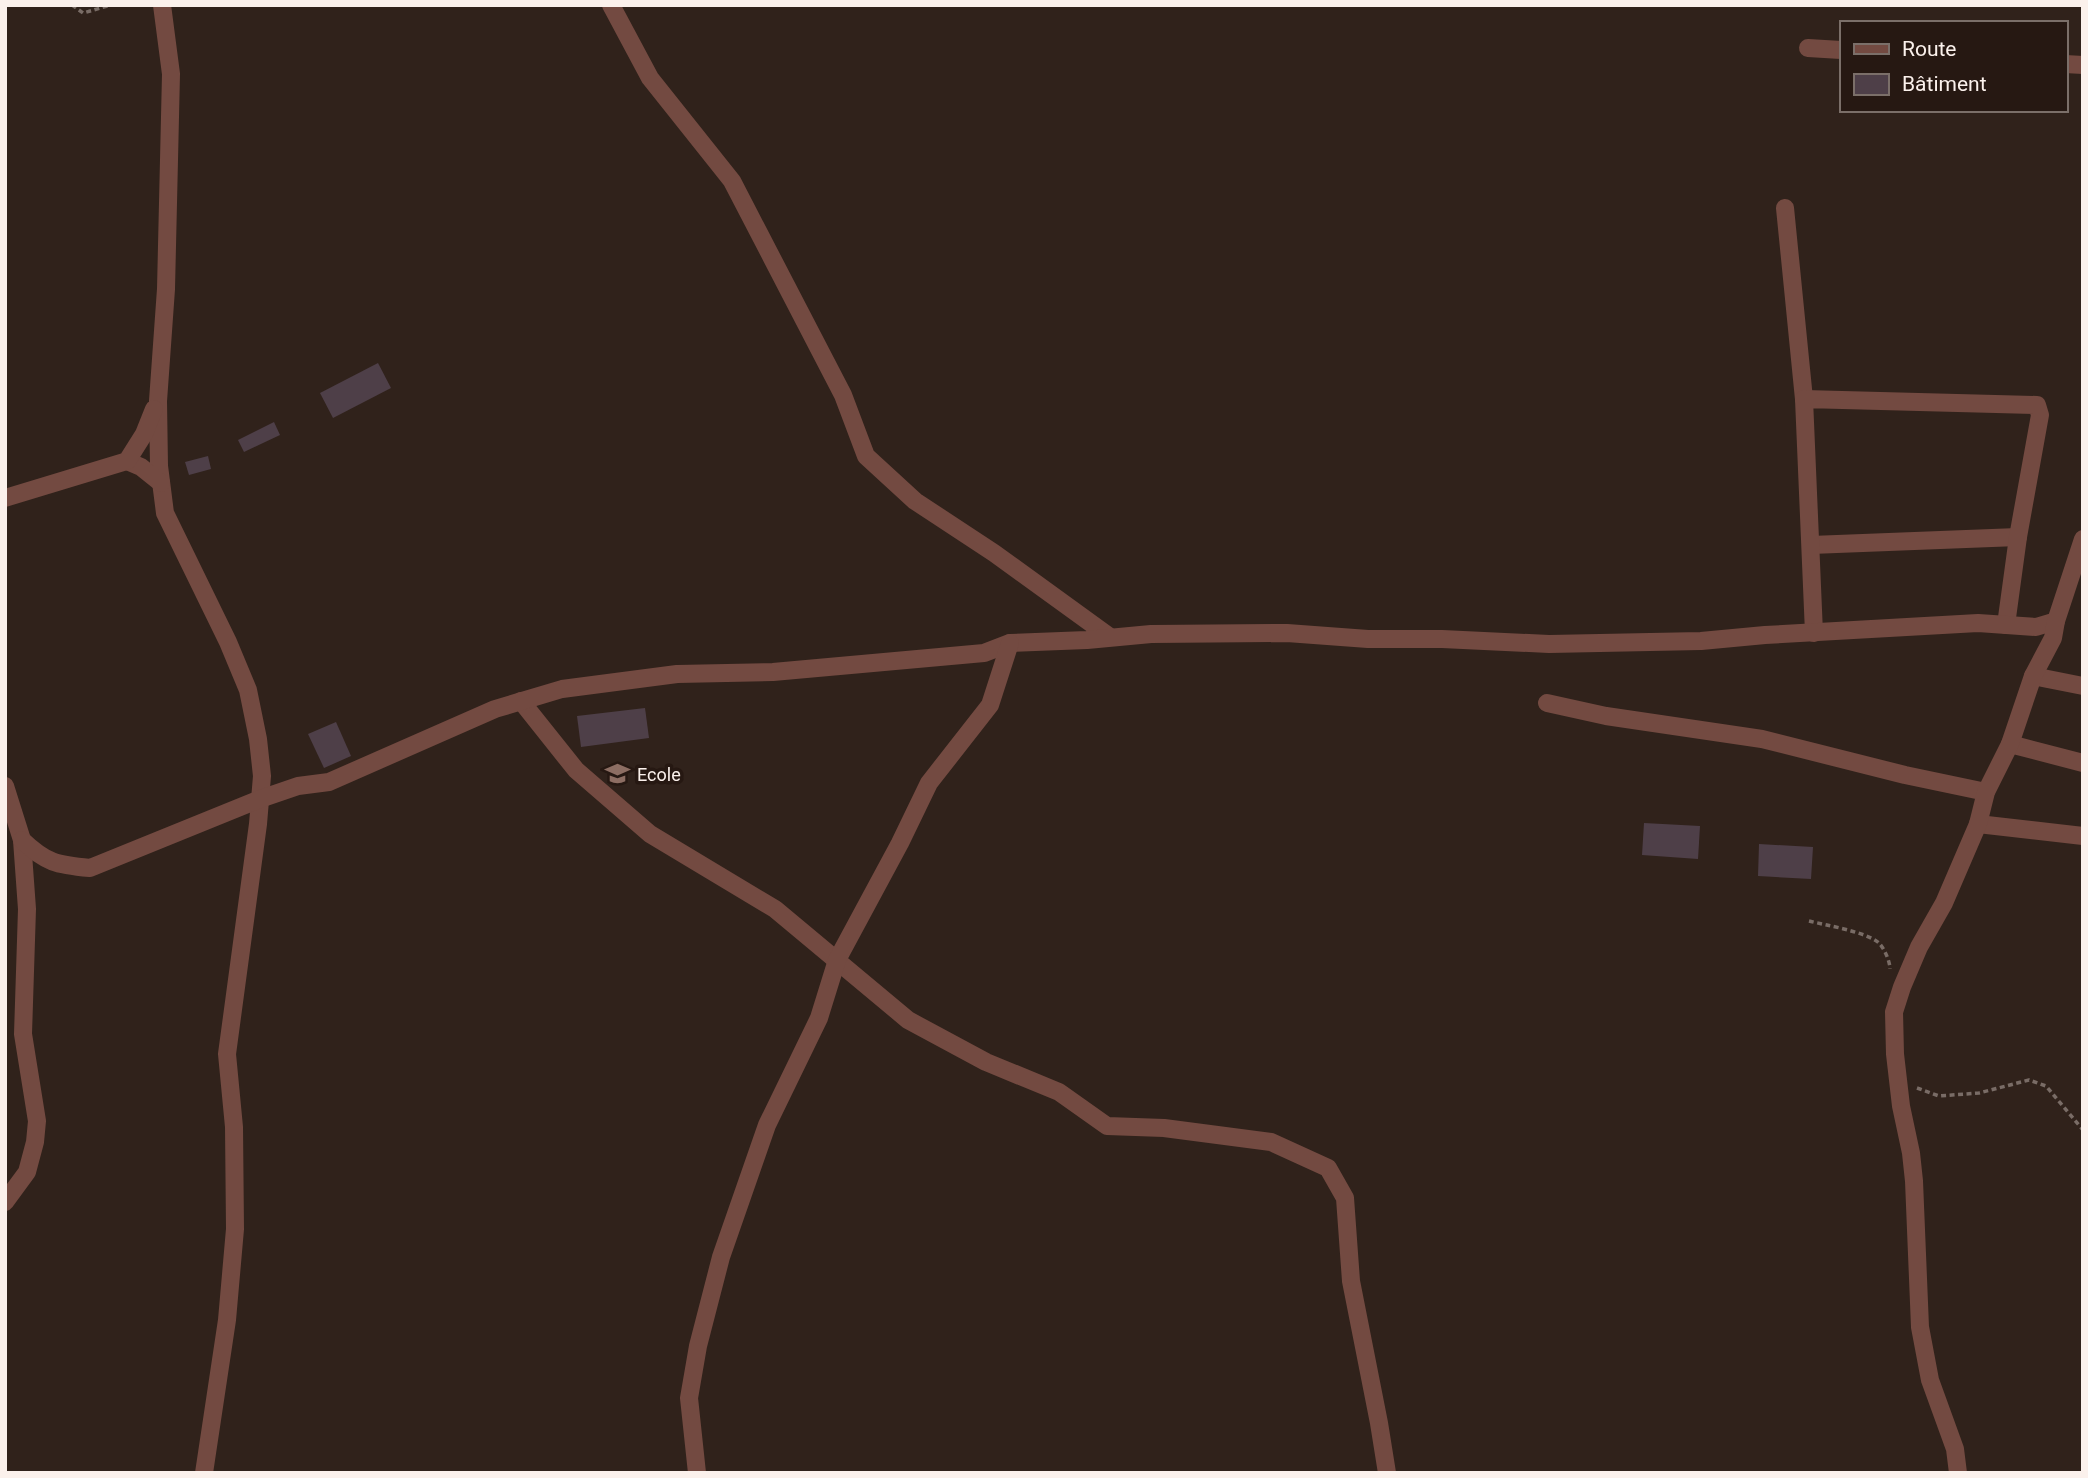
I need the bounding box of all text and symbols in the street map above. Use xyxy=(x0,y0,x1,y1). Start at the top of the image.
legend xyxy=(1840,21,2067,112)
text: Route xyxy=(1902,37,1957,61)
text: Bâtiment xyxy=(1902,72,1987,96)
school or university icon: Ecole xyxy=(603,760,631,788)
place label: Ecole xyxy=(637,764,681,785)

